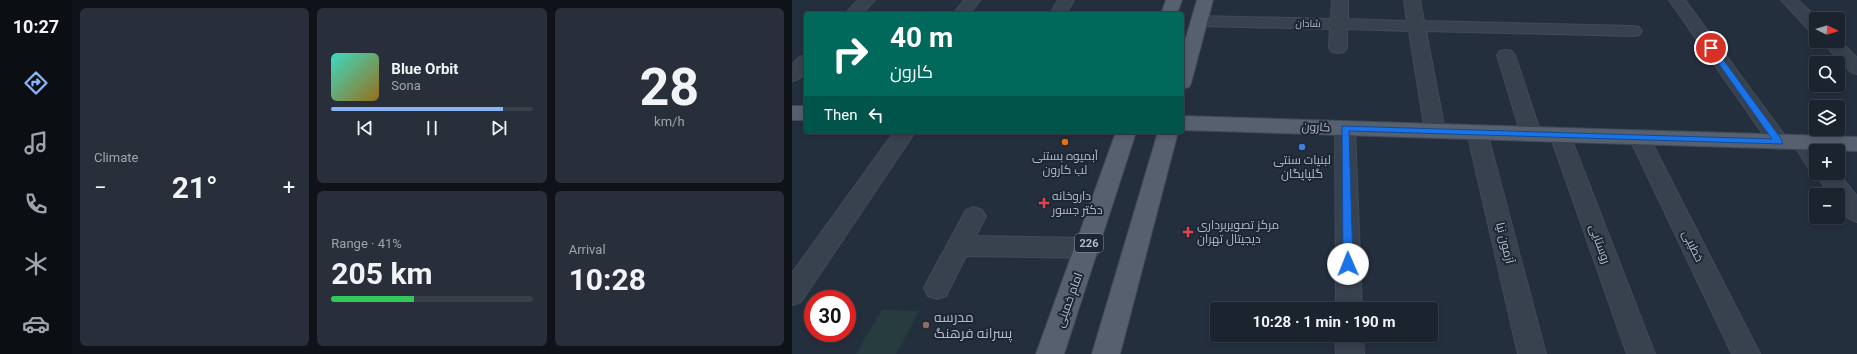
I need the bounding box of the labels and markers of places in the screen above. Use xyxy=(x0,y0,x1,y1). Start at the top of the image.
pin xyxy=(1694,31,1728,65)
marker: آبمیوه بستنی لب کارون xyxy=(1060,137,1070,147)
marker: لبنیات سنتی گلپایگان xyxy=(1297,142,1307,152)
place label: آبمیوه بستنی لب کارون xyxy=(1032,149,1099,177)
place label: لبنیات سنتی گلپایگان xyxy=(1273,153,1331,182)
place label: داروخانه دکتر جسور xyxy=(1051,189,1103,217)
marker: داروخانه دکتر جسور xyxy=(1039,198,1049,208)
place label: مرکز تصویربرداری دیجیتال تهران xyxy=(1197,218,1279,246)
marker: مرکز تصویربرداری دیجیتال تهران xyxy=(1182,226,1194,238)
place label: مدرسه پسرانه فرهنگ xyxy=(934,309,1012,343)
marker: مدرسه پسرانه فرهنگ xyxy=(921,320,931,330)

